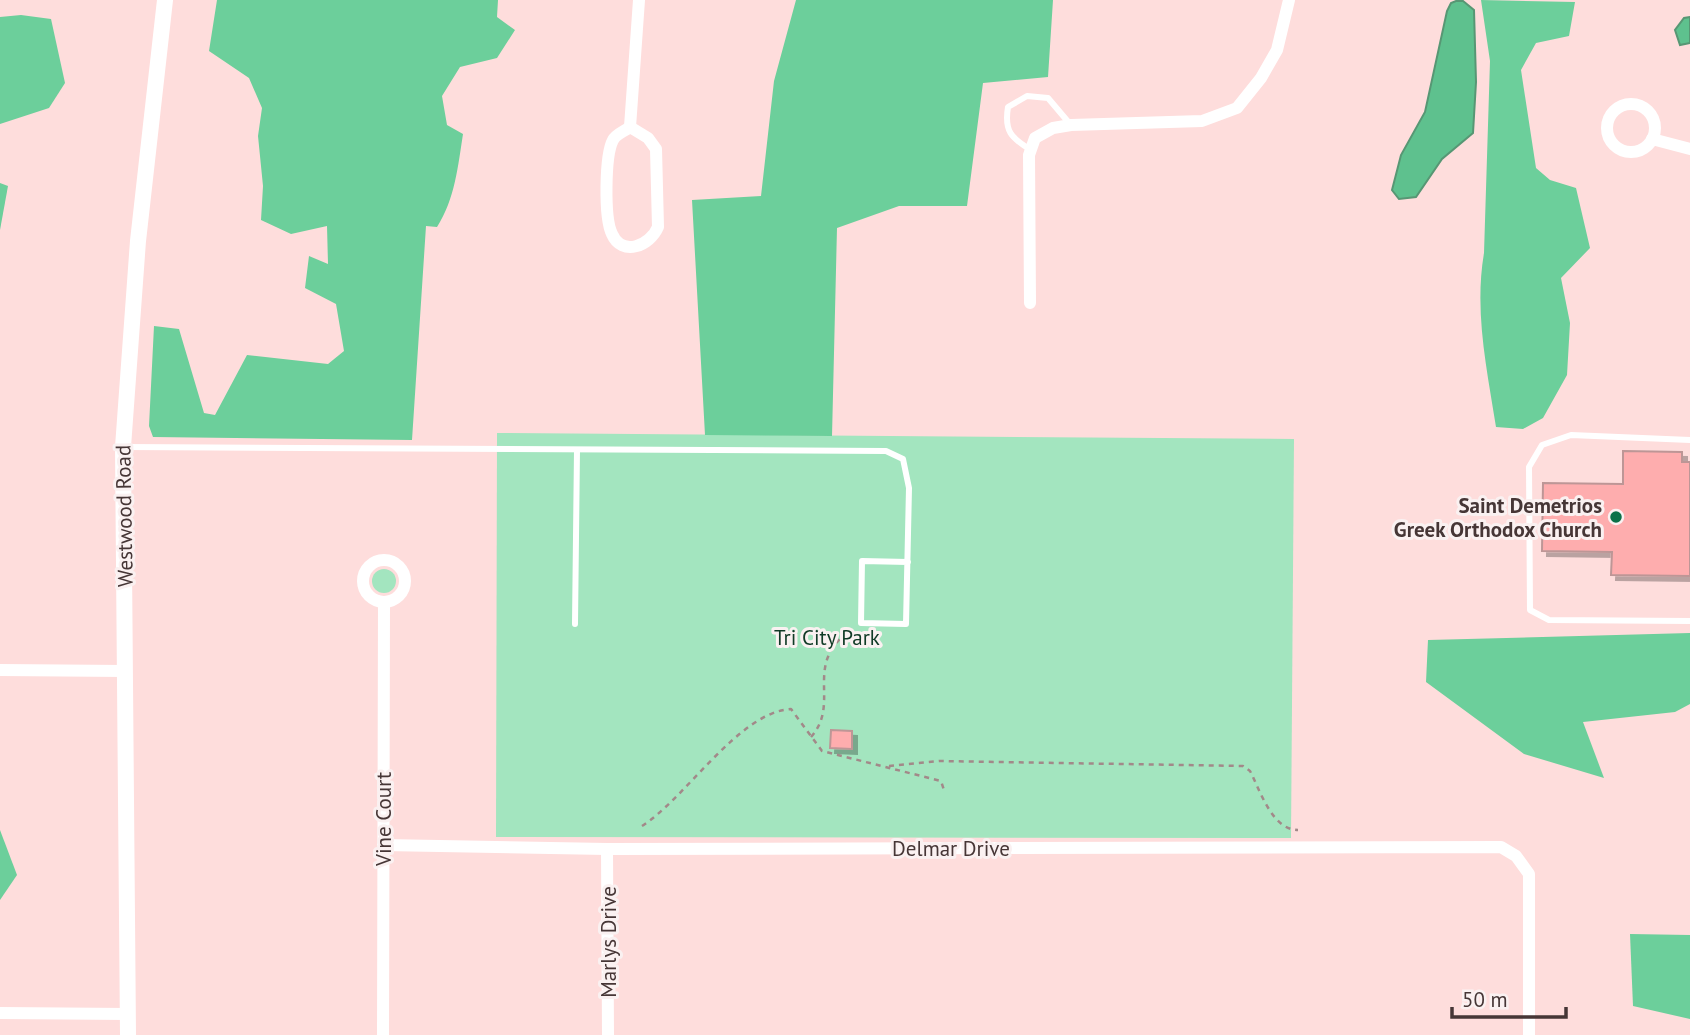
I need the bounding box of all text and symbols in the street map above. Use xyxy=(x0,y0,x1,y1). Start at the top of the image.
street label: Westwood Road xyxy=(109,445,139,587)
place label: Saint Demetrios Greek Orthodox Church xyxy=(1394,492,1602,543)
marker: Saint Demetrios Greek Orthodox Church xyxy=(1608,509,1624,525)
park label: Tri City Park xyxy=(774,624,880,651)
street label: Vine Court xyxy=(370,772,397,867)
street label: Delmar Drive xyxy=(892,835,1010,862)
street label: Marlys Drive xyxy=(595,886,622,998)
scale bar xyxy=(1452,976,1566,1020)
text: 50 m xyxy=(1462,986,1508,1013)

